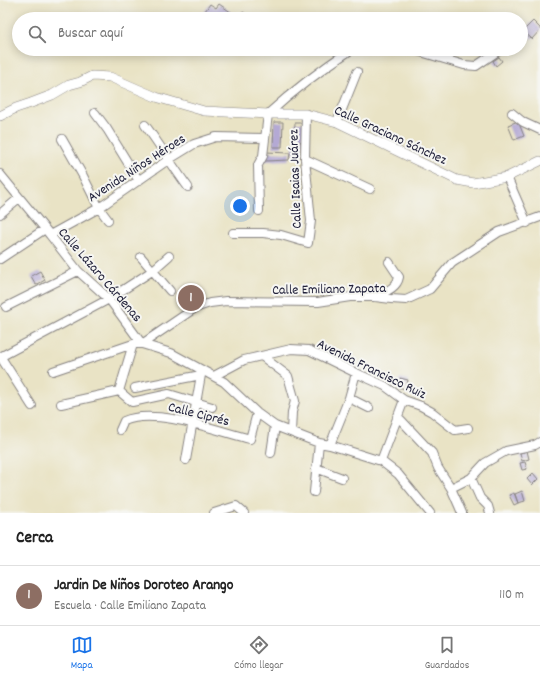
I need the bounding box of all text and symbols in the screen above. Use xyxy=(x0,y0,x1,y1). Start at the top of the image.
search box xyxy=(12,12,528,56)
icon: search xyxy=(26,23,48,45)
text: Buscar aquí xyxy=(58,23,123,45)
street label: Calle Graciano Sánchez xyxy=(331,101,450,171)
street label: Calle Isaias Juárez xyxy=(284,128,308,229)
street label: Avenida Niños Héroes xyxy=(84,129,190,208)
your location xyxy=(230,196,250,216)
street label: Calle Lázaro Cárdenas xyxy=(53,224,146,327)
street label: Calle Emiliano Zapata xyxy=(272,279,387,301)
pin: 1 xyxy=(178,283,204,313)
street label: Avenida Francisco Ruiz xyxy=(313,335,430,405)
street label: Calle Ciprés xyxy=(166,398,231,432)
text: Cerca xyxy=(16,527,53,551)
text: Jardin De Niños Doroteo Arango xyxy=(54,575,233,597)
text: 1 xyxy=(28,586,30,605)
text: 110 m xyxy=(499,586,524,605)
text: Escuela · Calle Emiliano Zapata xyxy=(54,597,206,616)
tab: Mapa xyxy=(71,634,93,674)
tab: Cómo llegar xyxy=(234,634,283,674)
tab: Guardados xyxy=(425,634,469,674)

